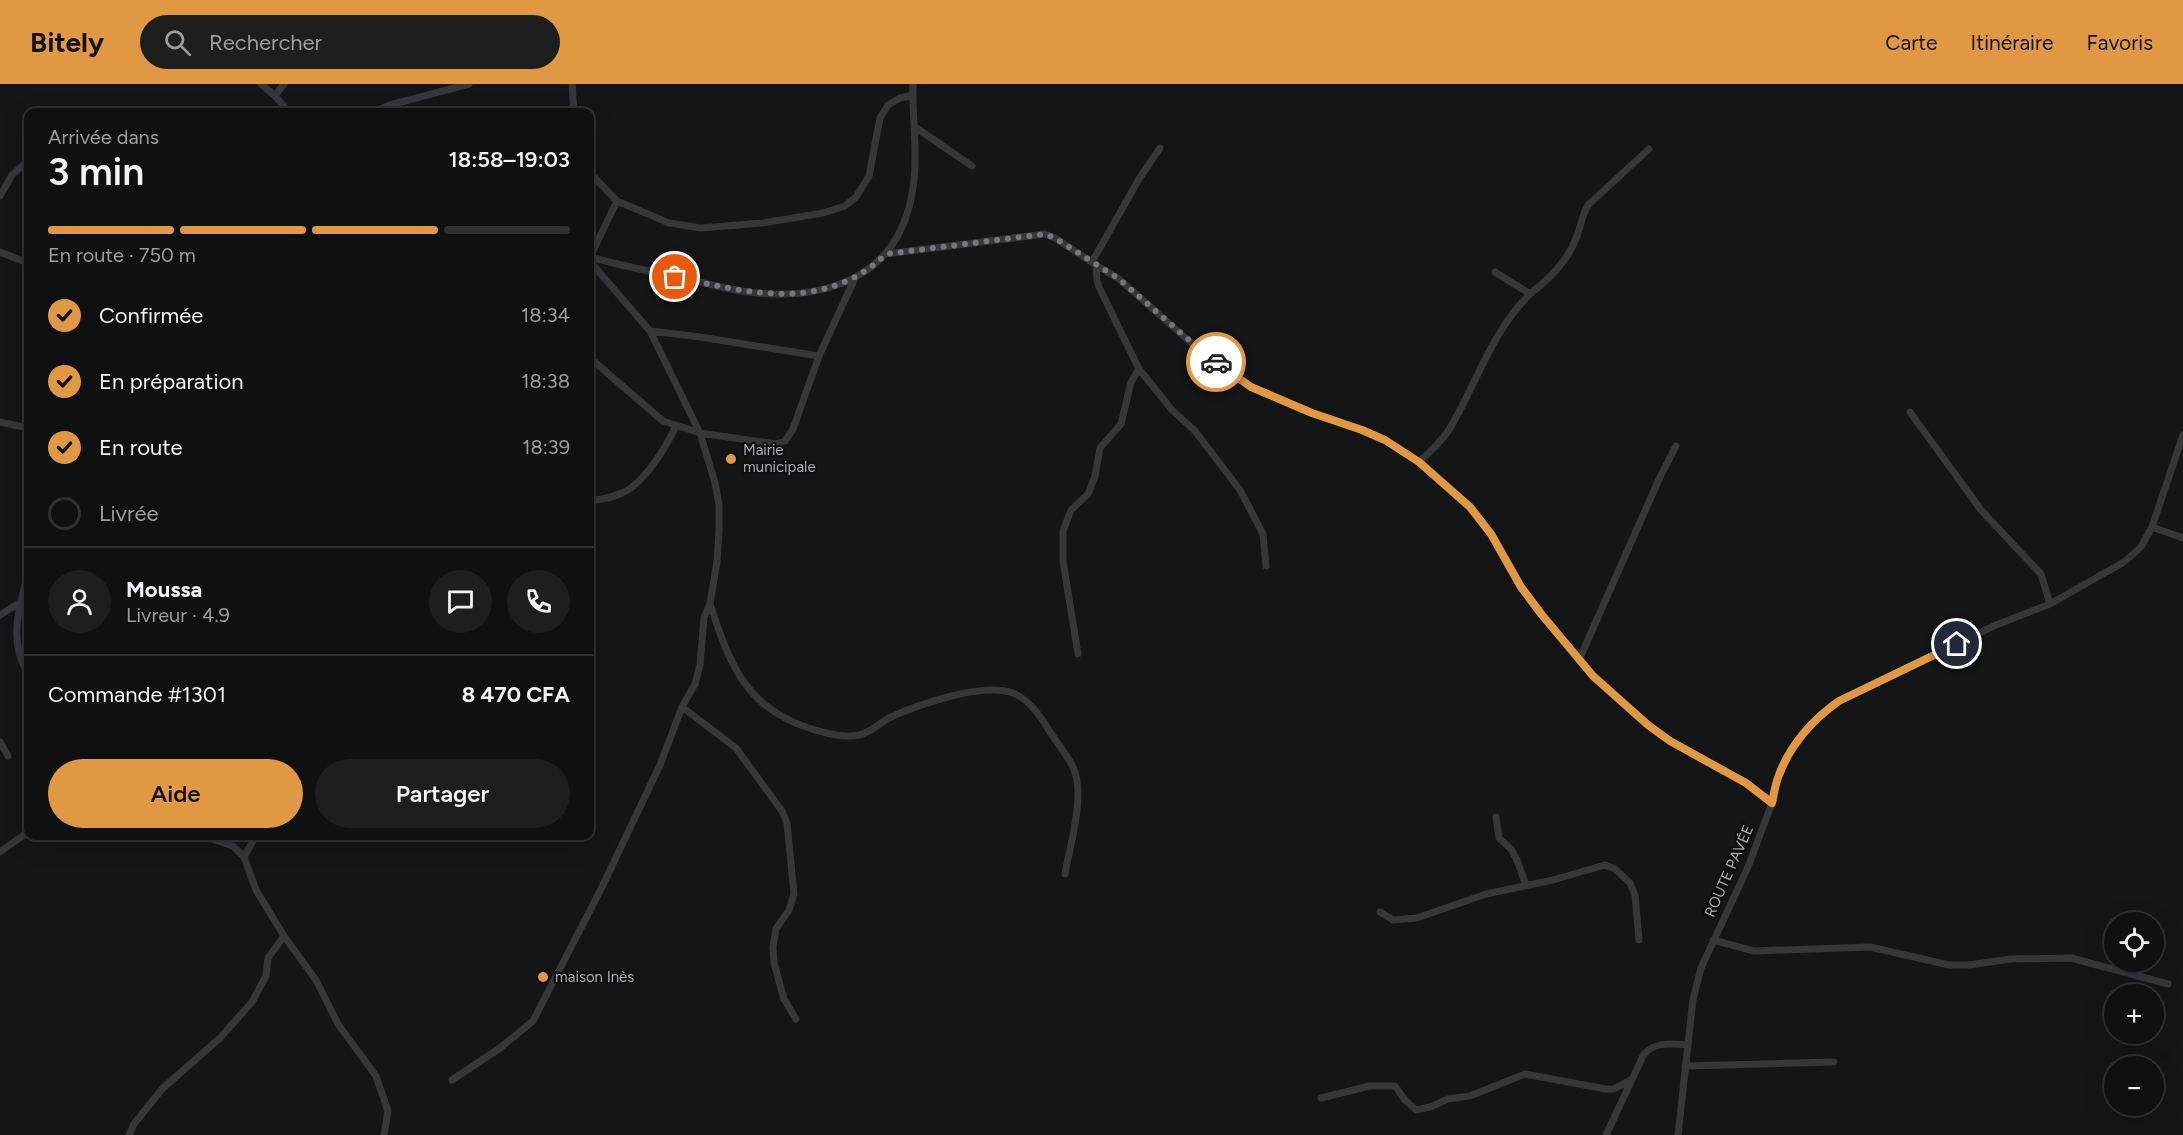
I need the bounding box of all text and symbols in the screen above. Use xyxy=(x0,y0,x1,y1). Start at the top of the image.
search box xyxy=(140,15,560,69)
text: Bitely xyxy=(30,25,104,59)
icon: search xyxy=(161,26,194,59)
text: Rechercher xyxy=(209,29,322,56)
text: Carte xyxy=(1885,30,1938,55)
text: Itinéraire xyxy=(1971,30,2054,55)
text: Favoris xyxy=(2087,30,2153,55)
text: Arrivée dans xyxy=(48,125,159,149)
text: 18:58–19:03 xyxy=(448,146,570,173)
text: 3 min xyxy=(48,148,144,195)
text: En route · 750 m xyxy=(48,243,196,267)
pin xyxy=(649,251,700,302)
icon: bag xyxy=(658,260,691,293)
icon: check xyxy=(48,299,81,332)
text: Confirmée xyxy=(99,302,203,329)
text: 18:34 xyxy=(521,303,570,327)
courier xyxy=(1186,332,1246,392)
icon: car xyxy=(1200,346,1233,379)
icon: check xyxy=(48,365,81,398)
text: En préparation xyxy=(99,368,244,395)
text: 18:38 xyxy=(521,369,570,393)
icon: check xyxy=(48,431,81,464)
text: En route xyxy=(99,434,182,461)
text: 18:39 xyxy=(522,435,570,459)
place label: Mairie municipale xyxy=(743,441,816,476)
marker: Mairie municipale xyxy=(724,452,738,466)
text: Livrée xyxy=(99,500,158,527)
button: person xyxy=(48,570,111,633)
button: chat xyxy=(429,570,492,633)
button: phone xyxy=(507,570,570,633)
text: Moussa xyxy=(126,576,202,603)
text: Livreur · 4.9 xyxy=(126,603,230,627)
pin xyxy=(1931,618,1982,669)
icon: home xyxy=(1940,627,1973,660)
text: Commande #1301 xyxy=(48,681,226,708)
text: 8 470 CFA xyxy=(462,681,570,708)
button: Aide xyxy=(48,759,303,828)
button: Partager xyxy=(315,759,570,828)
street label: ROUTE PAVÉE xyxy=(1701,822,1757,920)
map controls xyxy=(2104,912,2164,1116)
button: locate xyxy=(2104,912,2164,972)
place label: maison Inès xyxy=(555,968,634,986)
marker: maison Inès xyxy=(536,970,550,984)
button: + xyxy=(2104,984,2164,1044)
button: − xyxy=(2104,1056,2164,1116)

